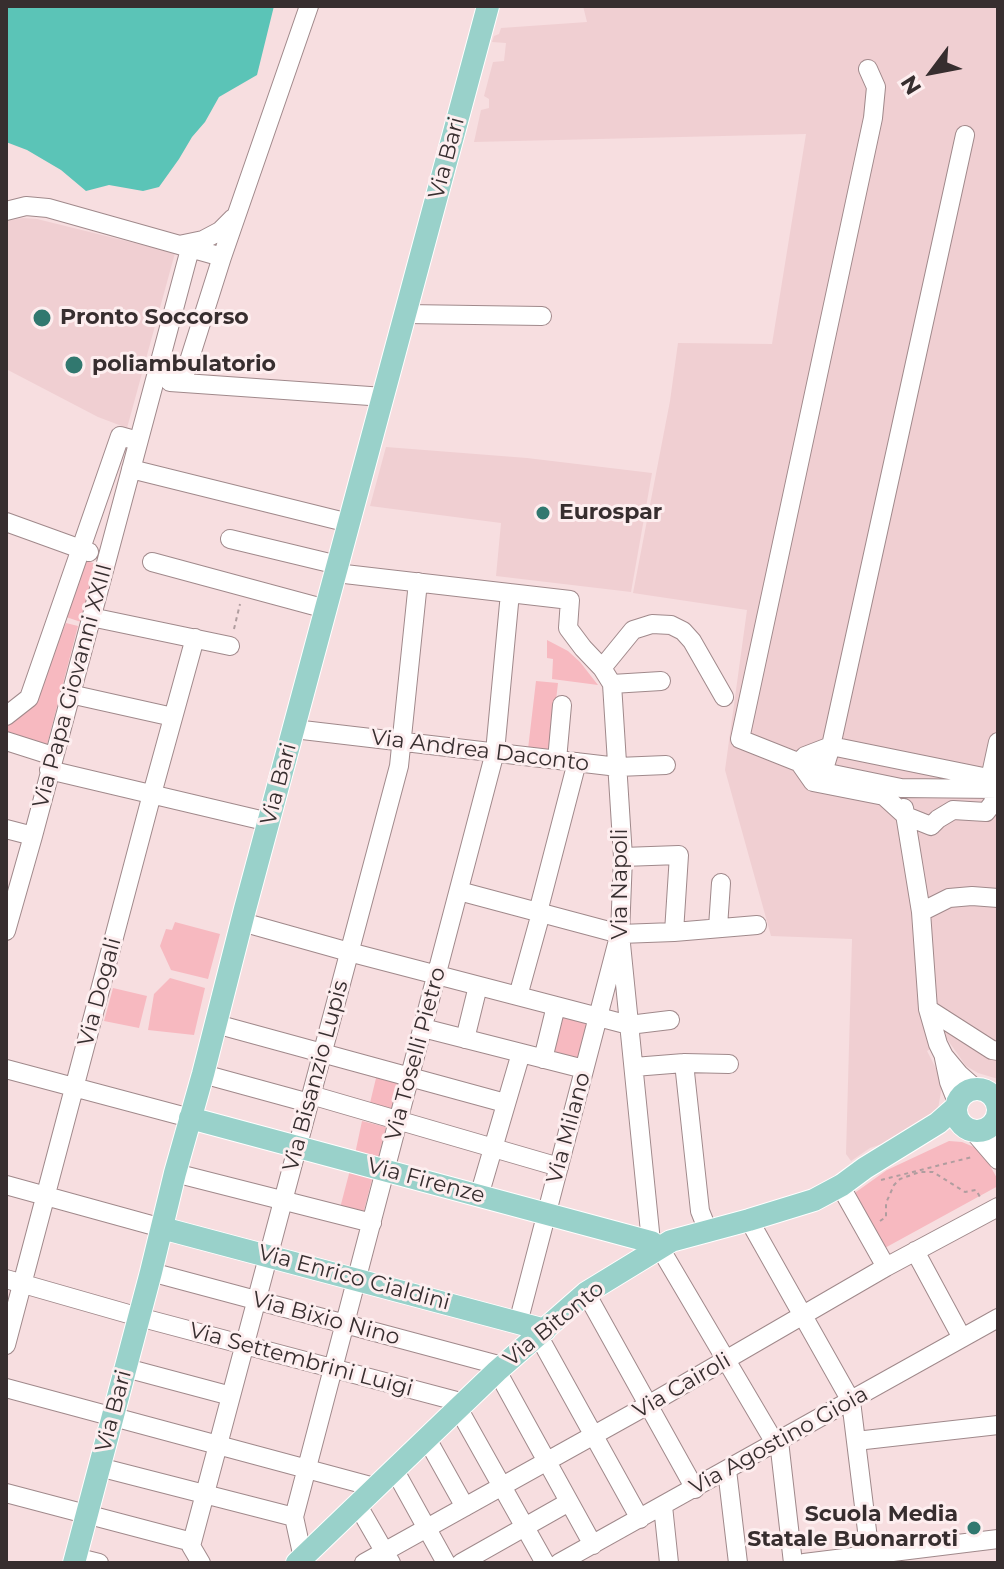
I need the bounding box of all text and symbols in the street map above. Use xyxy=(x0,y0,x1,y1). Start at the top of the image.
north arrow xyxy=(892,32,972,112)
text: N xyxy=(895,70,927,100)
street label: Via Bari xyxy=(423,114,471,202)
place label: Pronto Soccorso xyxy=(60,305,249,331)
marker: Pronto Soccorso xyxy=(31,307,53,329)
place label: poliambulatorio xyxy=(92,352,276,378)
marker: poliambulatorio xyxy=(63,354,85,376)
place label: Eurospar xyxy=(559,500,662,526)
marker: Eurospar xyxy=(534,504,552,522)
street label: Via Papa Giovanni XXIII xyxy=(28,561,118,811)
street label: Via Andrea Daconto xyxy=(369,725,591,777)
street label: Via Bari xyxy=(255,740,303,828)
street label: Via Napoli xyxy=(608,828,634,940)
street label: Via Dogali xyxy=(73,935,127,1049)
street label: Via Toselli Pietro xyxy=(380,964,452,1144)
street label: Via Bisanzio Lupis xyxy=(278,978,354,1174)
street label: Via Milano xyxy=(541,1069,597,1187)
street label: Via Firenze xyxy=(364,1153,488,1209)
street label: Via Enrico Cialdini xyxy=(255,1240,453,1316)
street label: Via Bitonto xyxy=(499,1276,609,1372)
street label: Via Bixio Nino xyxy=(249,1287,403,1351)
street label: Via Settembrini Luigi xyxy=(186,1317,416,1403)
street label: Via Cairoli xyxy=(629,1348,735,1424)
street label: Via Bari xyxy=(90,1367,138,1455)
street label: Via Agostino Gioia xyxy=(685,1381,873,1501)
place label: Scuola Media Statale Buonarroti xyxy=(747,1502,958,1554)
marker: Scuola Media Statale Buonarroti xyxy=(965,1519,983,1537)

